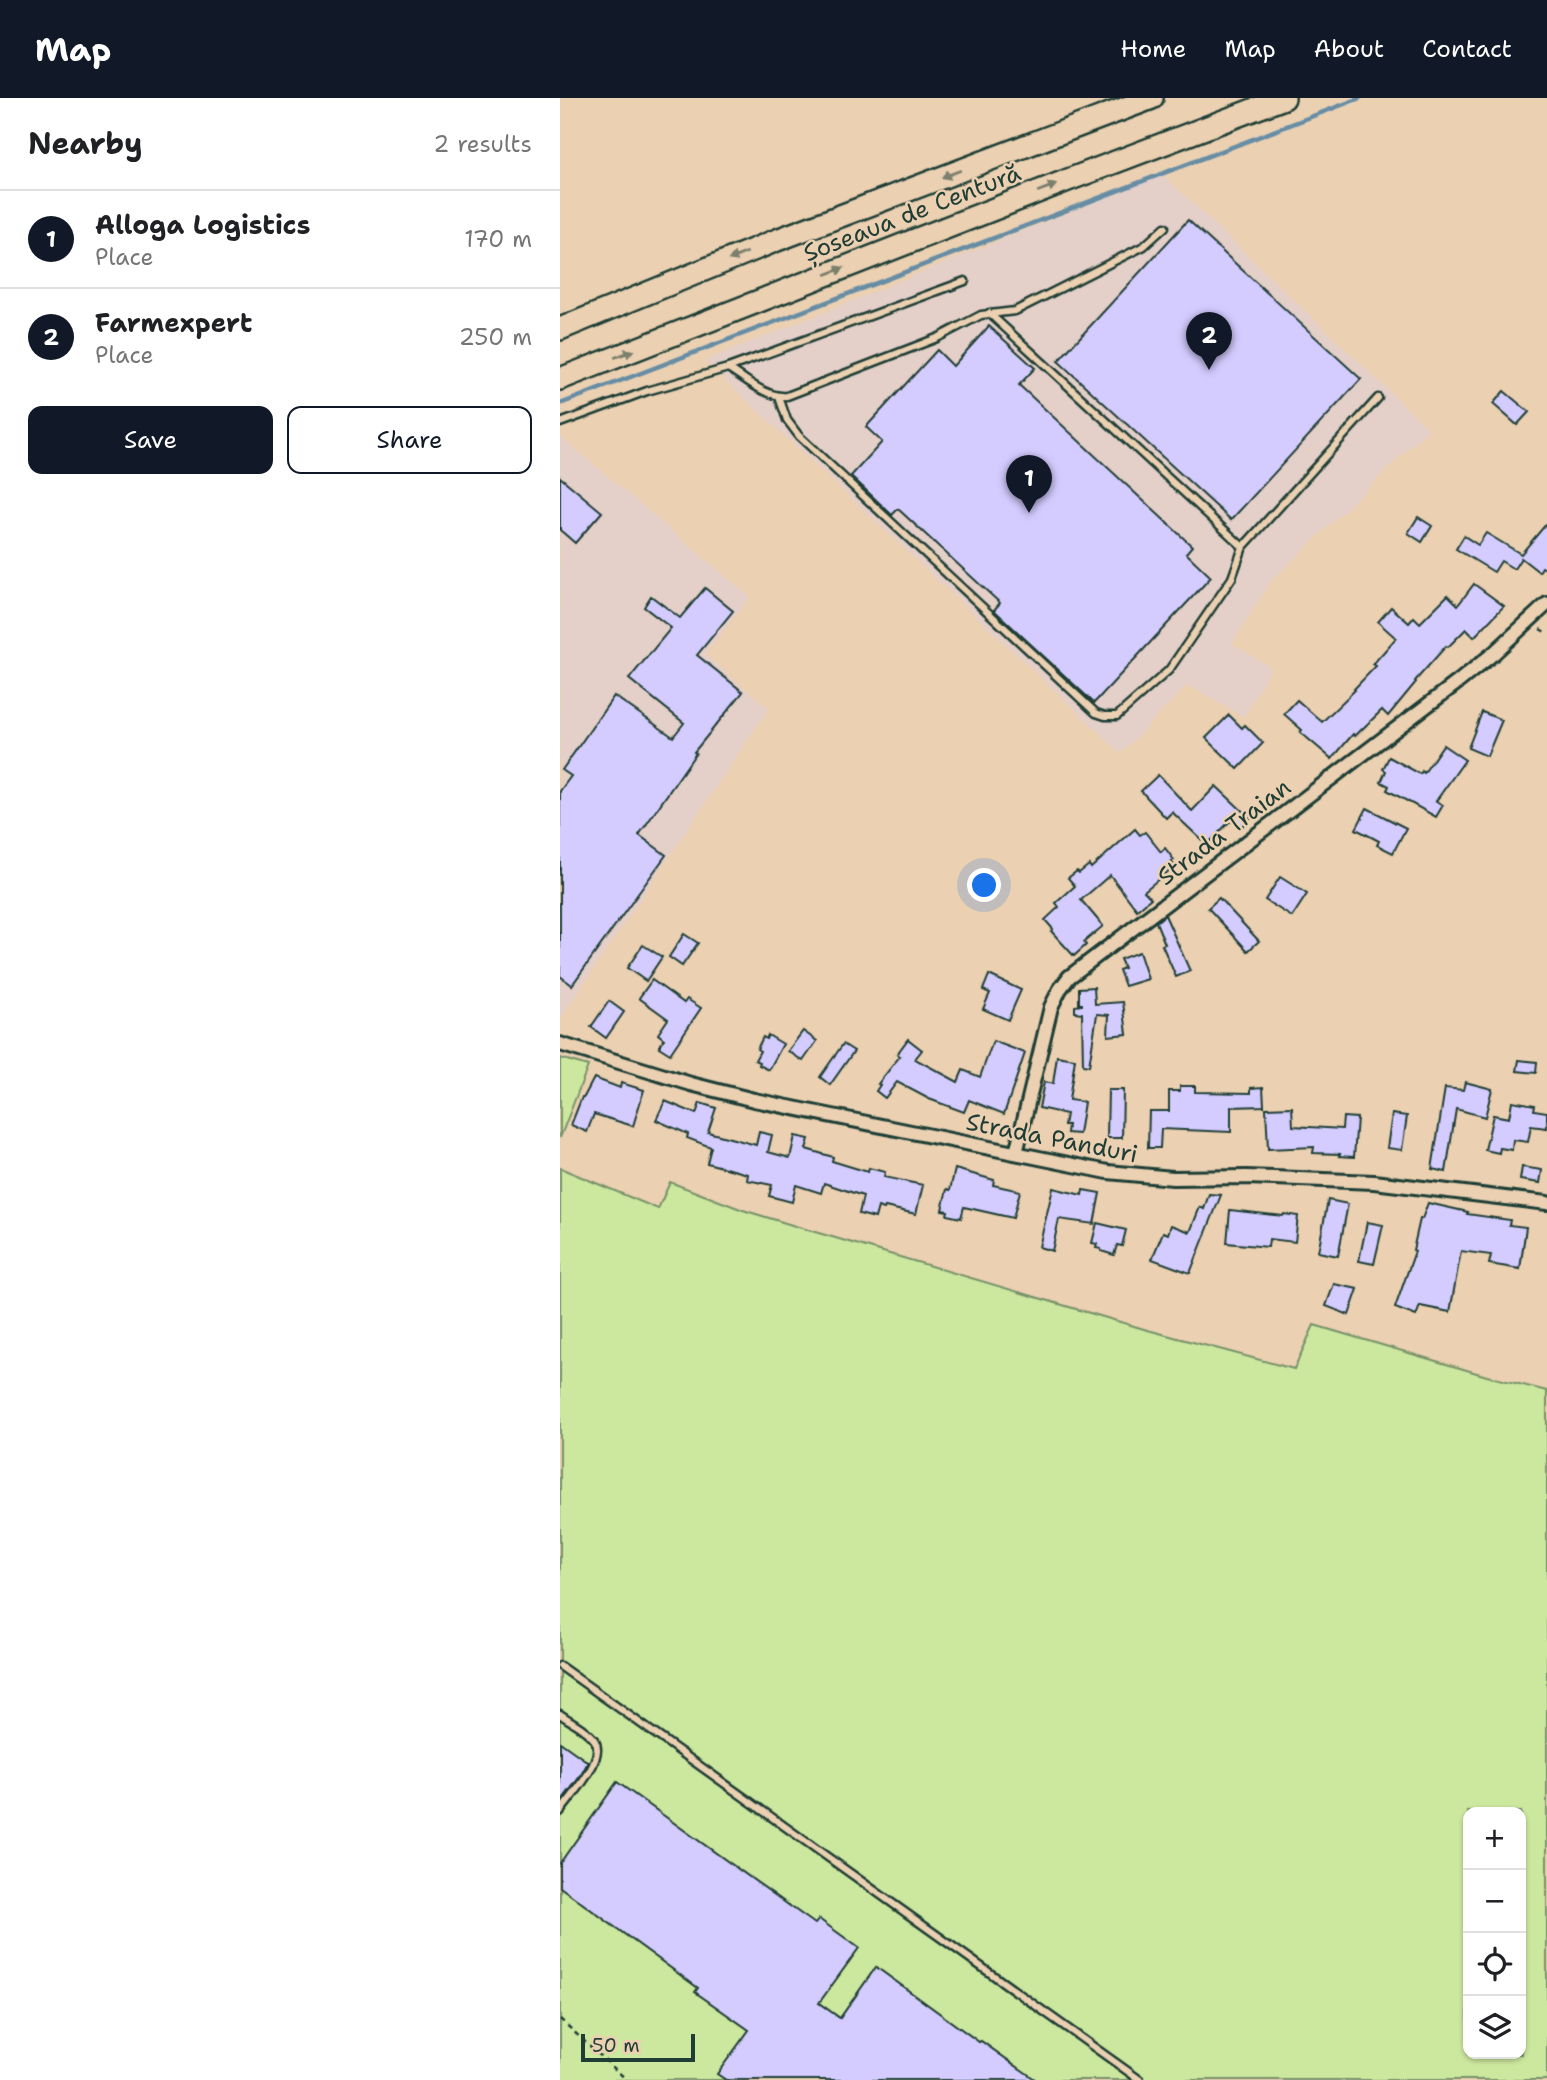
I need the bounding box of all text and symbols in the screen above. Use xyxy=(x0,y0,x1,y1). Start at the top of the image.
text: Map xyxy=(35,27,111,72)
text: Home xyxy=(1120,33,1186,65)
text: Map xyxy=(1224,33,1276,65)
text: About xyxy=(1314,33,1384,65)
text: Contact xyxy=(1422,33,1512,65)
text: Nearby xyxy=(28,123,143,164)
text: 2 results xyxy=(433,129,532,159)
street label: Șoseaua de Centură xyxy=(799,157,1025,269)
one-way arrow xyxy=(940,169,961,180)
one-way arrow xyxy=(1037,183,1058,194)
text: Alloga Logistics xyxy=(95,207,310,242)
text: 1 xyxy=(46,224,56,254)
text: 170 m xyxy=(464,224,532,254)
text: Place xyxy=(95,242,154,272)
one-way arrow xyxy=(728,250,749,261)
one-way arrow xyxy=(825,266,846,277)
text: Farmexpert xyxy=(95,305,252,340)
pin: 2 xyxy=(1186,312,1232,370)
text: 2 xyxy=(43,322,59,352)
text: 250 m xyxy=(459,322,532,352)
text: Place xyxy=(95,340,154,370)
one-way arrow xyxy=(613,349,634,360)
button: Save xyxy=(28,406,273,474)
button: Share xyxy=(287,406,532,474)
pin: 1 xyxy=(1006,455,1052,513)
street label: Strada Traian xyxy=(1151,771,1297,893)
your location xyxy=(967,868,1001,902)
street label: Strada Panduri xyxy=(963,1106,1141,1170)
map controls xyxy=(1463,1807,1526,2059)
button: + xyxy=(1463,1807,1526,1870)
button: − xyxy=(1463,1870,1526,1933)
button: locate xyxy=(1463,1933,1526,1996)
button: layers xyxy=(1463,1996,1526,2059)
scale bar xyxy=(581,2031,695,2063)
text: 50 m xyxy=(592,2033,640,2058)

